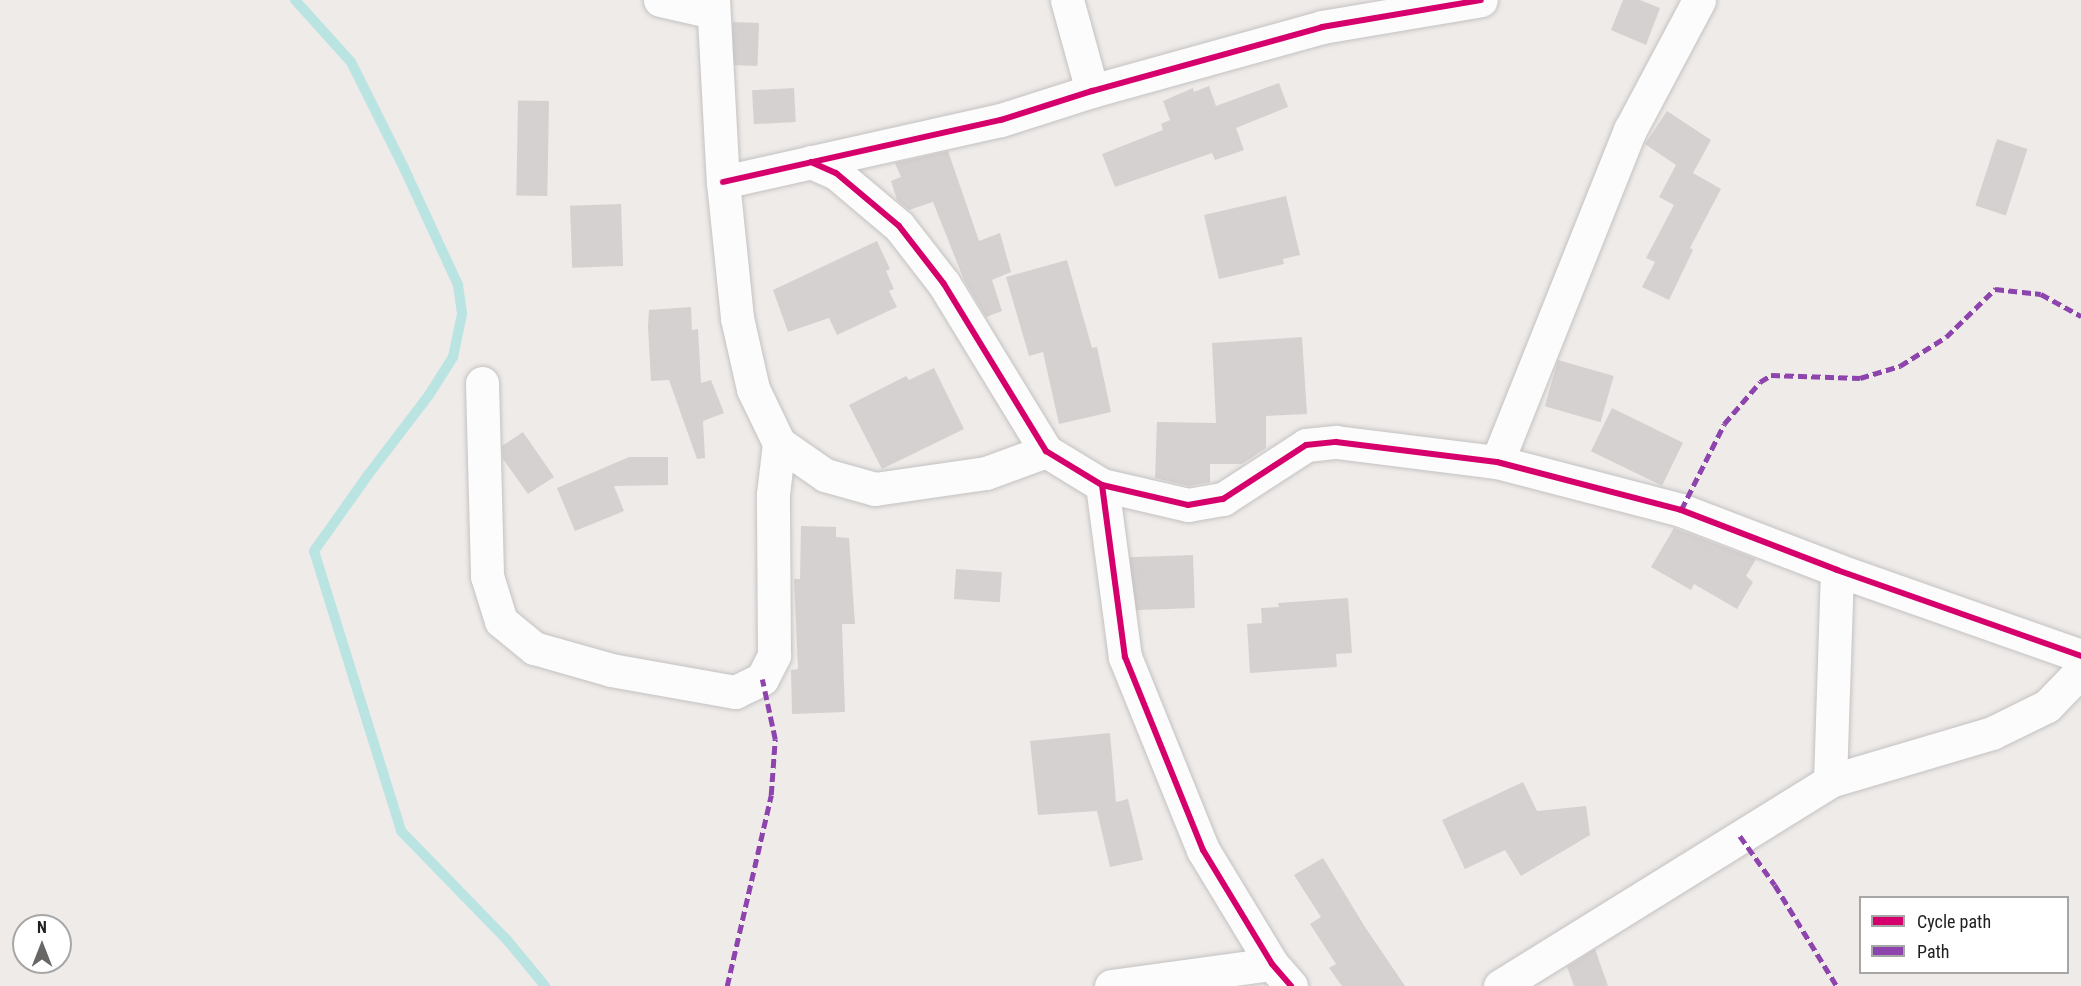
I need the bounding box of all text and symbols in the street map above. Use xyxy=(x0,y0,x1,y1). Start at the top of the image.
legend xyxy=(1859,896,2069,974)
text: Cycle path xyxy=(1917,911,1991,932)
north arrow xyxy=(12,914,72,974)
text: N xyxy=(37,918,47,937)
text: Path xyxy=(1917,941,1950,962)

